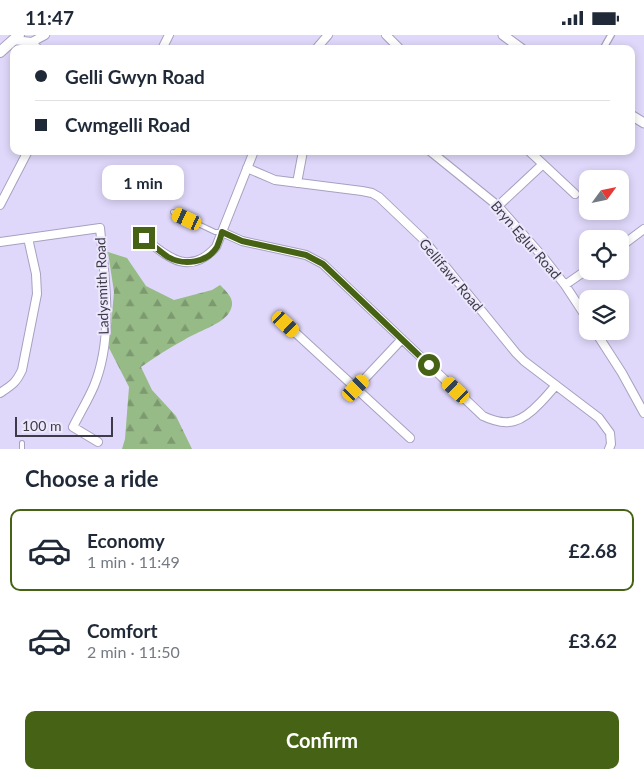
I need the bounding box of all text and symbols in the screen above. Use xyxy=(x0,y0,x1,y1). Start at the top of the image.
text: 11:47 xyxy=(25,6,74,29)
text: Gelli Gwyn Road xyxy=(65,65,205,88)
text: Cwmgelli Road xyxy=(65,113,190,136)
callout: 1 min xyxy=(103,165,185,201)
north arrow xyxy=(579,170,629,220)
map controls xyxy=(579,170,629,340)
text: 1 min xyxy=(123,173,163,192)
street label: Bryn Eglur Road xyxy=(488,197,565,282)
car xyxy=(170,206,203,232)
route end xyxy=(133,227,155,249)
button: locate xyxy=(579,230,629,280)
street label: Gellifawr Road xyxy=(416,235,487,315)
street label: Ladysmith Road xyxy=(91,237,112,335)
button: layers xyxy=(579,290,629,340)
car xyxy=(269,308,302,340)
route start xyxy=(418,354,440,376)
car xyxy=(340,372,371,404)
car xyxy=(439,374,472,406)
scale bar xyxy=(15,414,112,437)
text: 100 m xyxy=(22,417,61,434)
text: Choose a ride xyxy=(25,465,159,492)
icon: car xyxy=(27,528,72,573)
text: Economy xyxy=(87,529,165,552)
text: £2.68 xyxy=(568,539,617,562)
text: 1 min · 11:49 xyxy=(87,552,180,571)
icon: car xyxy=(27,618,72,663)
text: Comfort xyxy=(87,619,158,642)
text: £3.62 xyxy=(568,629,617,652)
text: 2 min · 11:50 xyxy=(87,642,180,661)
button: Confirm xyxy=(25,711,619,769)

